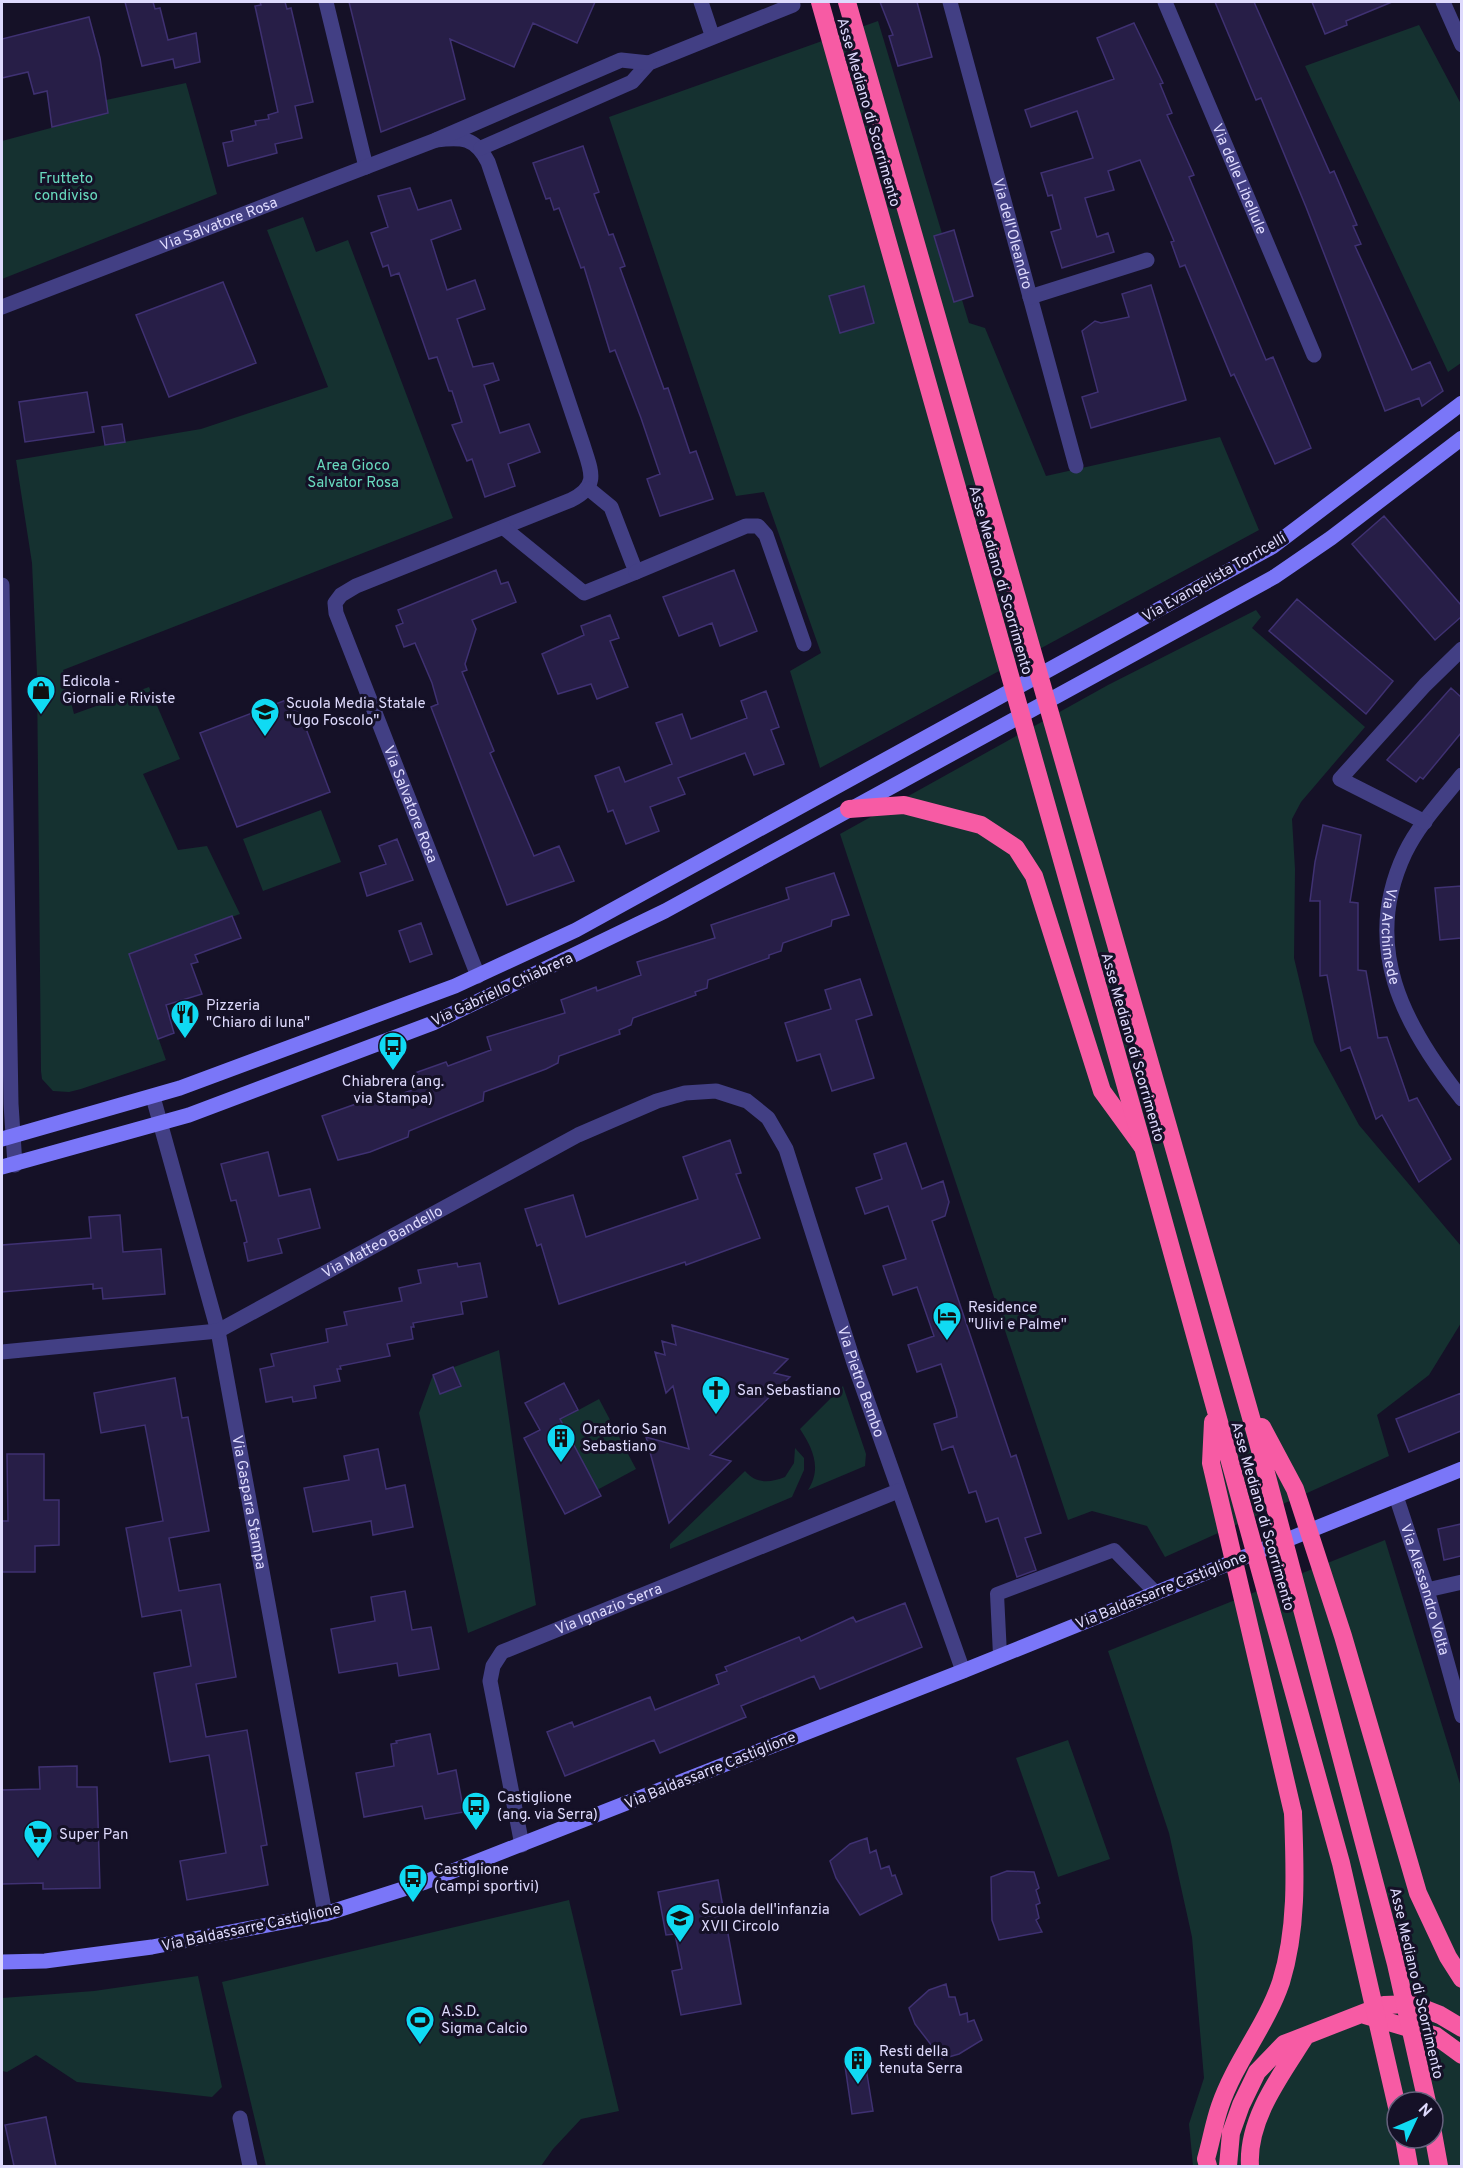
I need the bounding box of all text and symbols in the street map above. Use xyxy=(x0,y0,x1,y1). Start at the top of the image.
street label: Asse Mediano di Scorrimento xyxy=(831,16,904,209)
street label: Via delle Libellule xyxy=(1207,121,1270,238)
park label: Frutteto condiviso xyxy=(34,170,98,206)
street label: Via dell'Oleandro xyxy=(987,176,1036,292)
street label: Via Salvatore Rosa xyxy=(158,194,281,256)
park label: Area Gioco Salvator Rosa xyxy=(307,457,399,493)
street label: Asse Mediano di Scorrimento xyxy=(963,484,1036,677)
street label: Via Evangelista Torricelli xyxy=(1139,529,1290,627)
place label: Edicola - Giornali e Riviste xyxy=(62,673,175,709)
shop icon: Edicola - Giornali e Riviste xyxy=(25,674,57,716)
place label: Scuola Media Statale "Ugo Foscolo" xyxy=(286,695,426,731)
school or university icon: Scuola Media Statale "Ugo Foscolo" xyxy=(249,696,281,738)
street label: Via Salvatore Rosa xyxy=(378,743,441,866)
street label: Via Archimede xyxy=(1376,886,1403,987)
street label: Via Gabriello Chiabrera xyxy=(429,949,577,1032)
street label: Asse Mediano di Scorrimento xyxy=(1095,951,1168,1144)
place label: Pizzeria "Chiaro di luna" xyxy=(206,997,310,1033)
restaurant icon: Pizzeria "Chiaro di luna" xyxy=(169,998,201,1040)
bus stop icon: Chiabrera (ang. via Stampa) xyxy=(377,1030,409,1072)
place label: Chiabrera (ang. via Stampa) xyxy=(342,1073,444,1109)
street label: Via Matteo Bandello xyxy=(319,1202,447,1284)
place label: Residence "Ulivi e Palme" xyxy=(968,1299,1067,1335)
hotel icon: Residence "Ulivi e Palme" xyxy=(931,1300,963,1342)
street label: Via Pietro Bembo xyxy=(832,1324,888,1440)
church icon: San Sebastiano xyxy=(700,1374,732,1416)
place label: San Sebastiano xyxy=(737,1382,841,1401)
street label: Asse Mediano di Scorrimento xyxy=(1225,1420,1298,1613)
place label: Oratorio San Sebastiano xyxy=(582,1421,667,1457)
building icon: Oratorio San Sebastiano xyxy=(545,1422,577,1464)
street label: Via Gaspara Stampa xyxy=(226,1434,270,1571)
street label: Via Alessandro Volta xyxy=(1395,1522,1453,1658)
street label: Via Baldassarre Castiglione xyxy=(1073,1548,1250,1634)
street label: Via Ignazio Serra xyxy=(553,1580,665,1640)
street label: Via Baldassarre Castiglione xyxy=(622,1728,799,1814)
place label: Castiglione (ang. via Serra) xyxy=(497,1789,598,1825)
bus stop icon: Castiglione (ang. via Serra) xyxy=(460,1790,492,1832)
supermarket icon: Super Pan xyxy=(22,1818,54,1860)
place label: Super Pan xyxy=(59,1826,129,1845)
place label: Castiglione (campi sportivi) xyxy=(434,1861,539,1897)
bus stop icon: Castiglione (campi sportivi) xyxy=(397,1862,429,1904)
street label: Asse Mediano di Scorrimento xyxy=(1384,1886,1447,2081)
street label: Via Baldassarre Castiglione xyxy=(160,1900,343,1957)
place label: Scuola dell'infanzia XVII Circolo xyxy=(701,1901,830,1937)
school or university icon: Scuola dell'infanzia XVII Circolo xyxy=(664,1902,696,1944)
place label: A.S.D. Sigma Calcio xyxy=(441,2003,528,2039)
sports icon: A.S.D. Sigma Calcio xyxy=(404,2004,436,2046)
place label: Resti della tenuta Serra xyxy=(879,2043,963,2079)
building icon: Resti della tenuta Serra xyxy=(842,2044,874,2086)
north arrow xyxy=(1385,2090,1445,2150)
text: N xyxy=(1413,2100,1436,2122)

